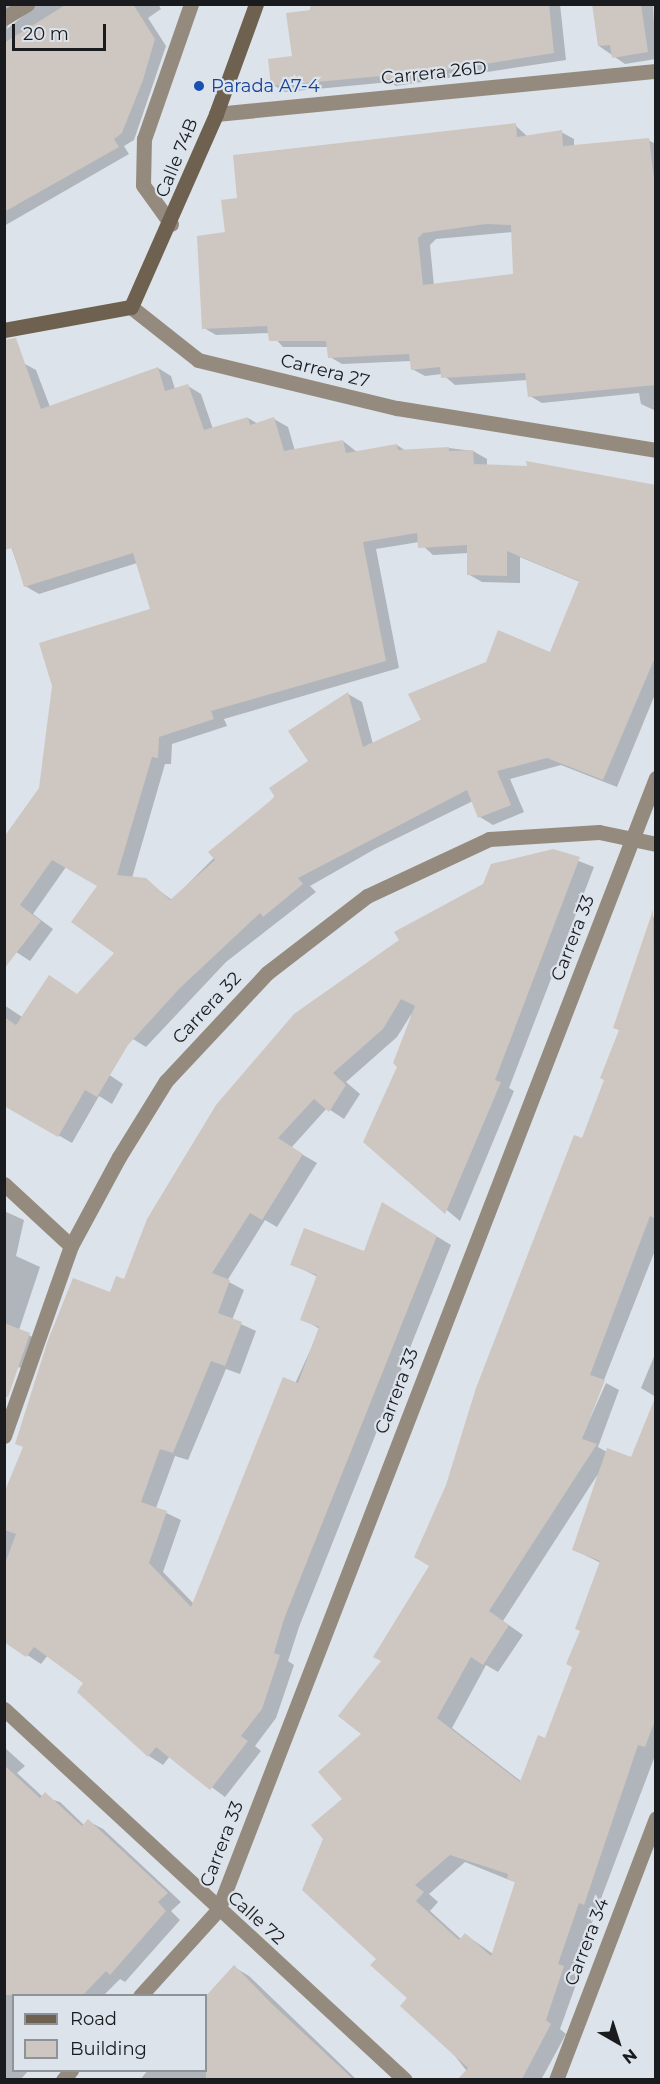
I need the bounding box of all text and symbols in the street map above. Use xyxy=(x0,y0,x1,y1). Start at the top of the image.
scale bar xyxy=(15,12,110,50)
text: 20 m xyxy=(23,23,69,45)
street label: Carrera 26D xyxy=(380,57,488,89)
place label: Parada A7-4 xyxy=(211,75,320,97)
marker: Parada A7-4 xyxy=(192,79,206,93)
street label: Calle 74B xyxy=(151,115,203,201)
street label: Carrera 27 xyxy=(278,350,372,392)
street label: Carrera 33 xyxy=(547,892,599,984)
street label: Carrera 32 xyxy=(168,968,246,1048)
street label: Carrera 33 xyxy=(371,1345,423,1437)
street label: Carrera 33 xyxy=(196,1798,248,1890)
street label: Calle 72 xyxy=(223,1887,289,1949)
street label: Carrera 34 xyxy=(560,1895,614,1989)
legend xyxy=(12,1994,207,2072)
text: Road xyxy=(70,2008,117,2030)
north arrow xyxy=(588,2012,648,2072)
text: Building xyxy=(70,2038,147,2060)
text: N xyxy=(619,2045,641,2068)

